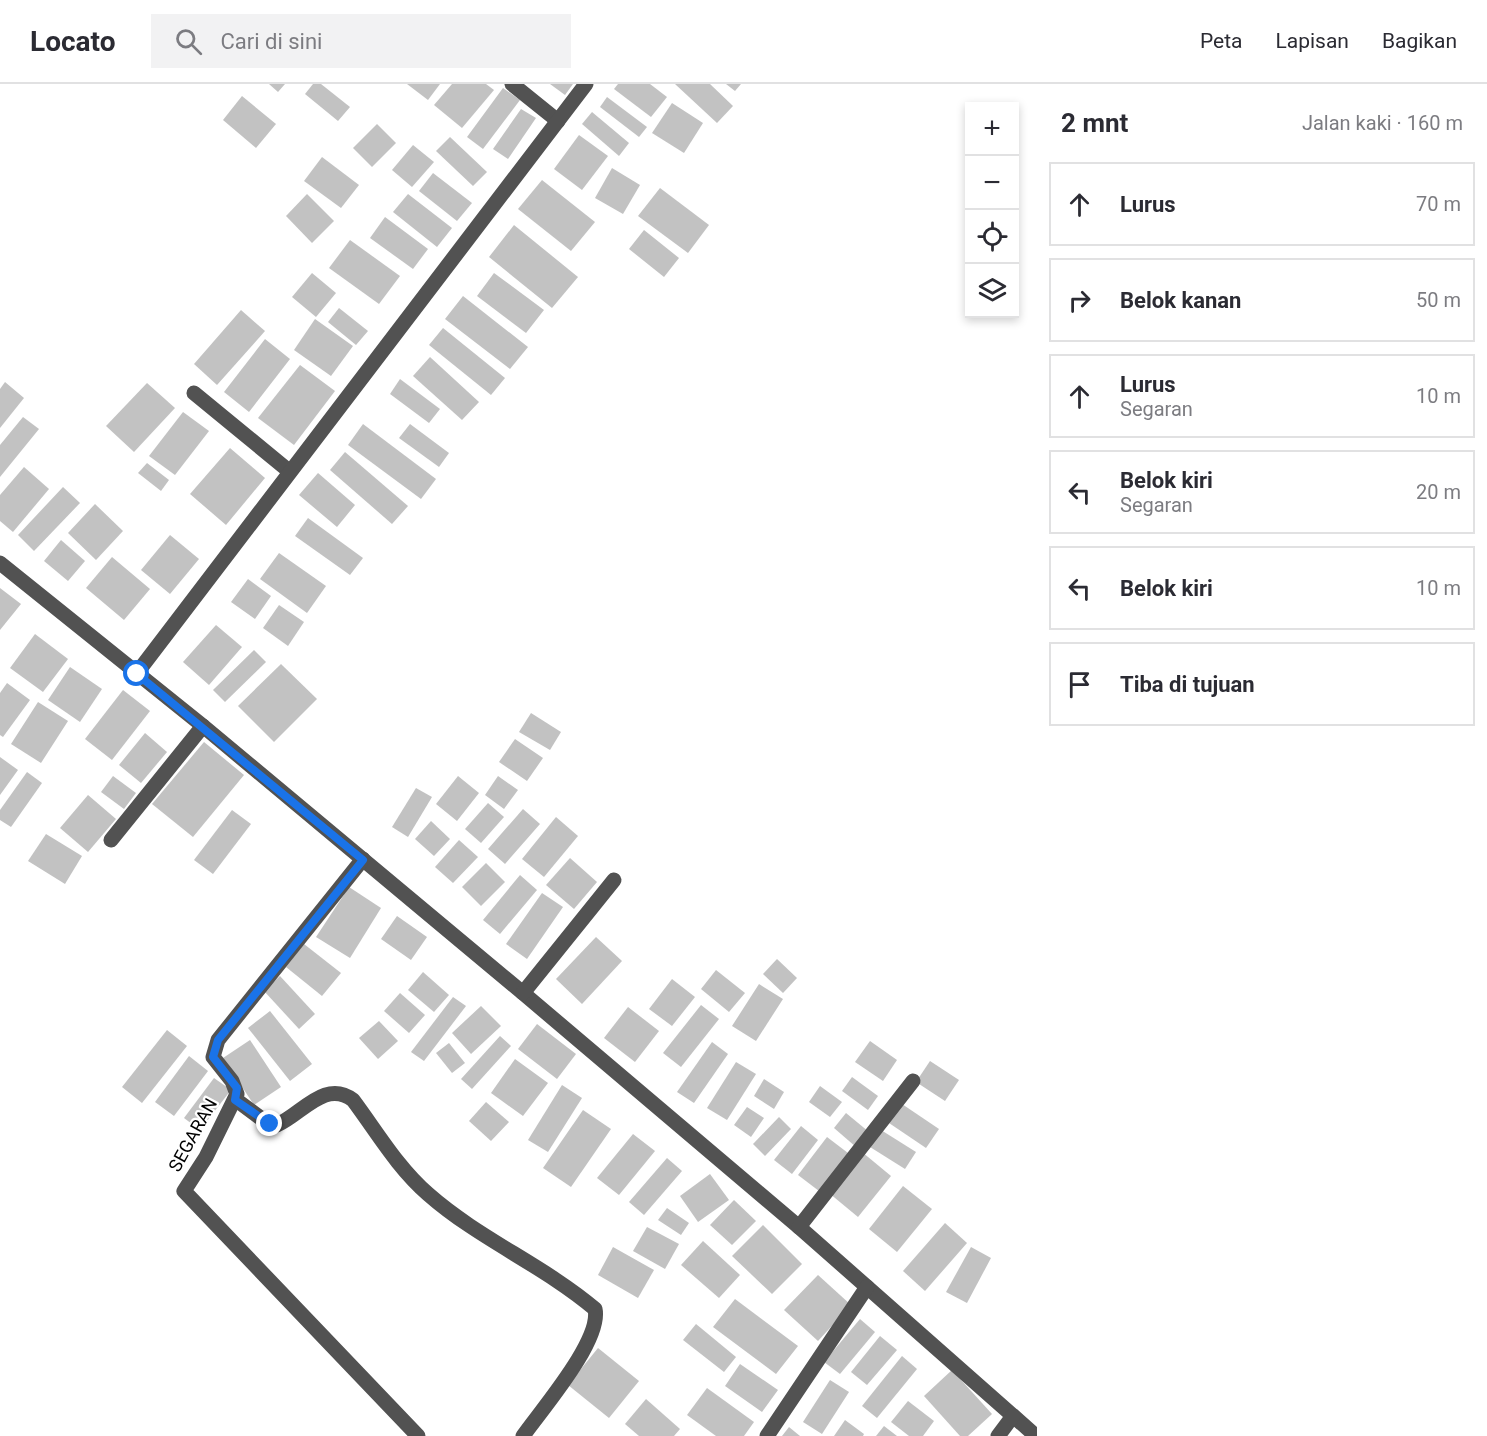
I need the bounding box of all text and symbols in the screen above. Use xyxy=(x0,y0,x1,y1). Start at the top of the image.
search box xyxy=(151,14,571,68)
text: Locato xyxy=(30,25,115,58)
icon: search xyxy=(172,25,205,58)
text: Cari di sini xyxy=(220,29,322,54)
text: Peta xyxy=(1200,29,1242,53)
text: Lapisan xyxy=(1275,29,1349,53)
text: Bagikan xyxy=(1382,29,1457,53)
map controls xyxy=(965,102,1019,318)
button: + xyxy=(965,102,1019,156)
text: 2 mnt xyxy=(1061,108,1128,138)
text: Jalan kaki · 160 m xyxy=(1302,111,1463,135)
button: − xyxy=(965,156,1019,210)
icon: ahead xyxy=(1063,188,1096,221)
text: Lurus xyxy=(1120,192,1176,217)
text: 70 m xyxy=(1416,192,1461,216)
button: locate xyxy=(965,210,1019,264)
button: layers xyxy=(965,264,1019,318)
icon: right xyxy=(1063,284,1096,317)
text: Belok kanan xyxy=(1120,288,1241,313)
text: 50 m xyxy=(1416,288,1461,312)
text: Lurus xyxy=(1120,372,1176,397)
icon: ahead xyxy=(1063,380,1096,413)
text: 10 m xyxy=(1416,384,1461,408)
text: Segaran xyxy=(1120,397,1193,421)
text: Belok kiri xyxy=(1120,468,1213,493)
icon: left xyxy=(1063,476,1096,509)
text: 20 m xyxy=(1416,480,1461,504)
text: Segaran xyxy=(1120,493,1193,517)
icon: left xyxy=(1063,572,1096,605)
text: Belok kiri xyxy=(1120,576,1213,601)
text: 10 m xyxy=(1416,576,1461,600)
route start xyxy=(123,660,149,686)
icon: arrive xyxy=(1063,668,1096,701)
text: Tiba di tujuan xyxy=(1120,672,1255,697)
street label: SEGARAN xyxy=(164,1094,221,1175)
route end xyxy=(256,1110,282,1136)

